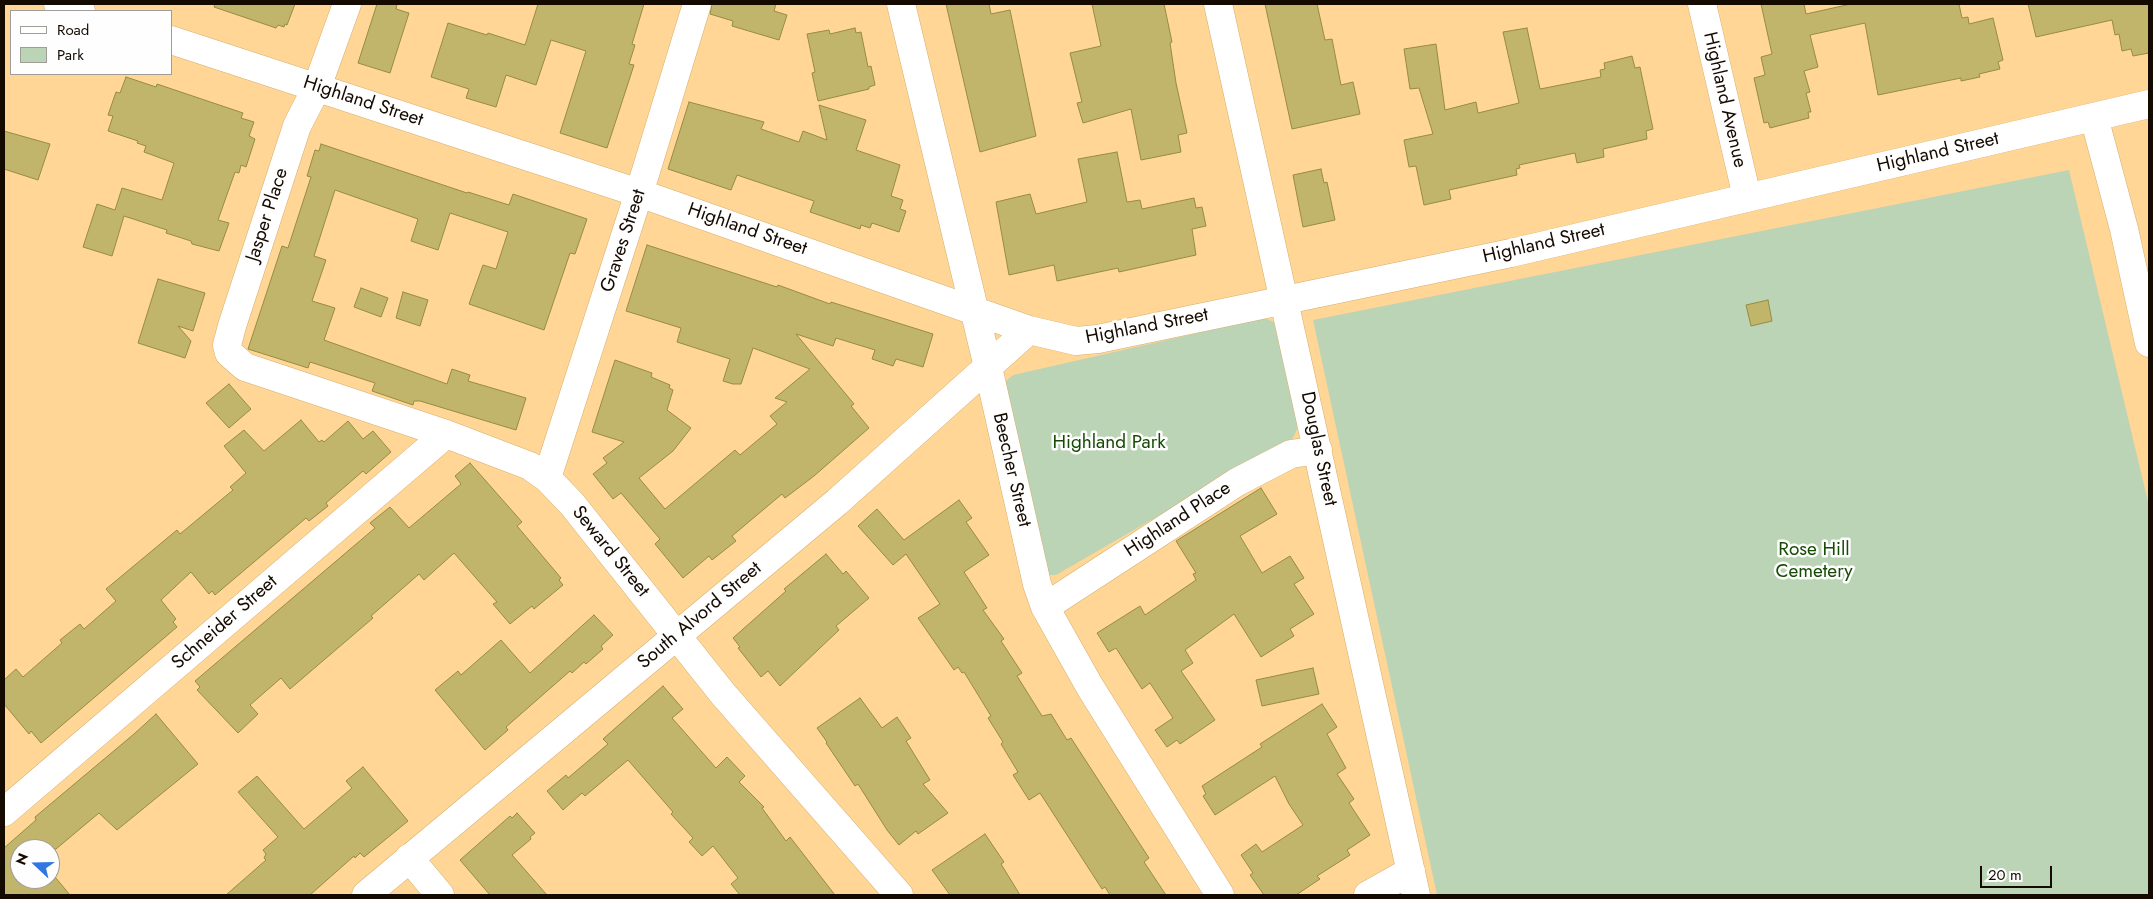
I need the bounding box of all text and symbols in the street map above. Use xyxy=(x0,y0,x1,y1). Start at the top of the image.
legend xyxy=(10,10,172,75)
text: Road xyxy=(57,19,89,41)
street label: Highland Avenue xyxy=(1697,30,1751,170)
text: Park xyxy=(57,44,84,66)
street label: Highland Street xyxy=(300,72,426,132)
street label: Highland Street xyxy=(1875,128,2001,178)
street label: Jasper Place xyxy=(242,165,294,265)
street label: Graves Street xyxy=(597,187,651,295)
street label: Highland Street xyxy=(684,199,810,261)
street label: Highland Street xyxy=(1481,219,1607,269)
street label: Highland Street xyxy=(1084,304,1210,350)
street label: Douglas Street xyxy=(1295,390,1341,508)
street label: Beecher Street xyxy=(987,411,1035,529)
park label: Highland Park xyxy=(1052,432,1166,454)
street label: Highland Place xyxy=(1121,477,1235,563)
street label: Seward Street xyxy=(566,502,654,602)
park label: Rose Hill Cemetery xyxy=(1775,539,1853,583)
street label: South Alvord Street xyxy=(633,558,767,674)
street label: Schneider Street xyxy=(168,571,282,675)
north arrow xyxy=(10,839,60,889)
text: N xyxy=(11,850,33,868)
scale bar xyxy=(1983,856,2056,888)
text: 20 m xyxy=(1988,864,2022,886)

